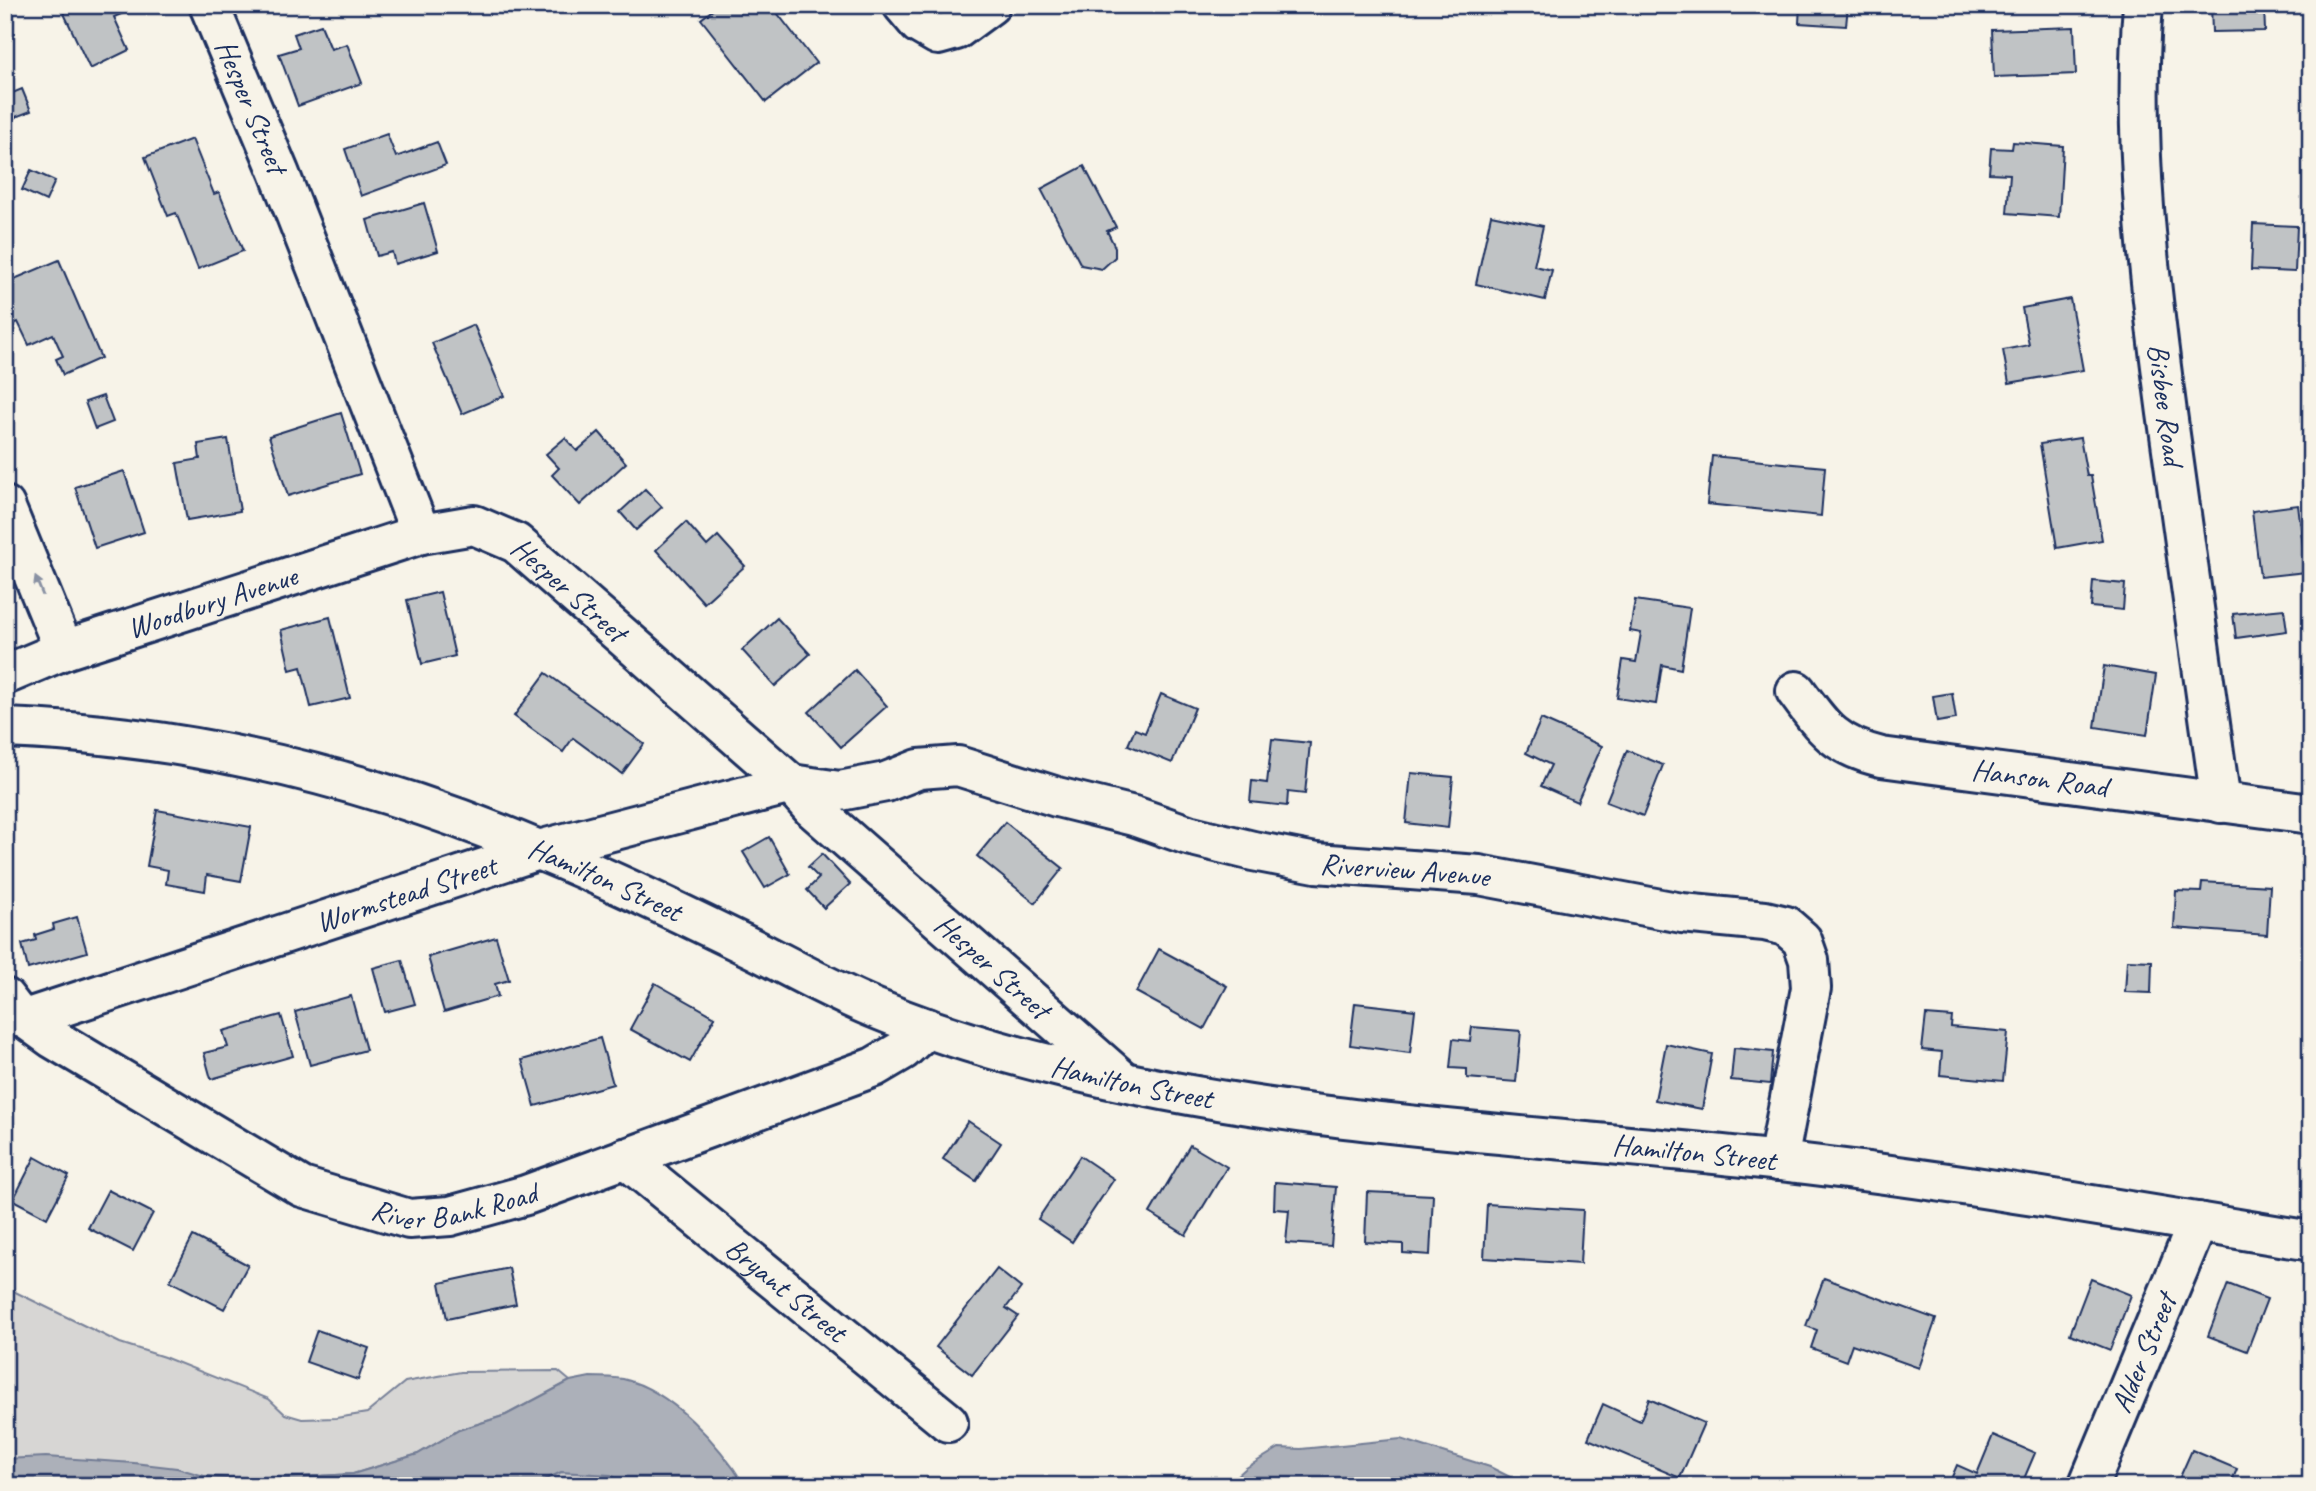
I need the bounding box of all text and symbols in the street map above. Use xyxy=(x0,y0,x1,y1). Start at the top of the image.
street label: Hesper Street xyxy=(207,34,298,183)
street label: Bisbee Road xyxy=(2139,342,2193,472)
street label: Hesper Street xyxy=(503,529,638,653)
street label: Woodbury Avenue xyxy=(123,556,304,647)
one-way arrow xyxy=(33,576,44,597)
street label: Hanson Road xyxy=(1970,750,2114,806)
street label: Hamilton Street xyxy=(523,829,690,932)
street label: Riverview Avenue xyxy=(1319,844,1495,896)
street label: Wormstead Street xyxy=(311,845,504,941)
street label: Hesper Street xyxy=(927,905,1061,1030)
street label: Hamilton Street xyxy=(1047,1047,1218,1118)
street label: Hamilton Street xyxy=(1611,1125,1781,1180)
street label: River Bank Road xyxy=(367,1172,546,1239)
street label: Bryant Street xyxy=(718,1229,857,1352)
street label: Alder Street xyxy=(2102,1284,2187,1418)

